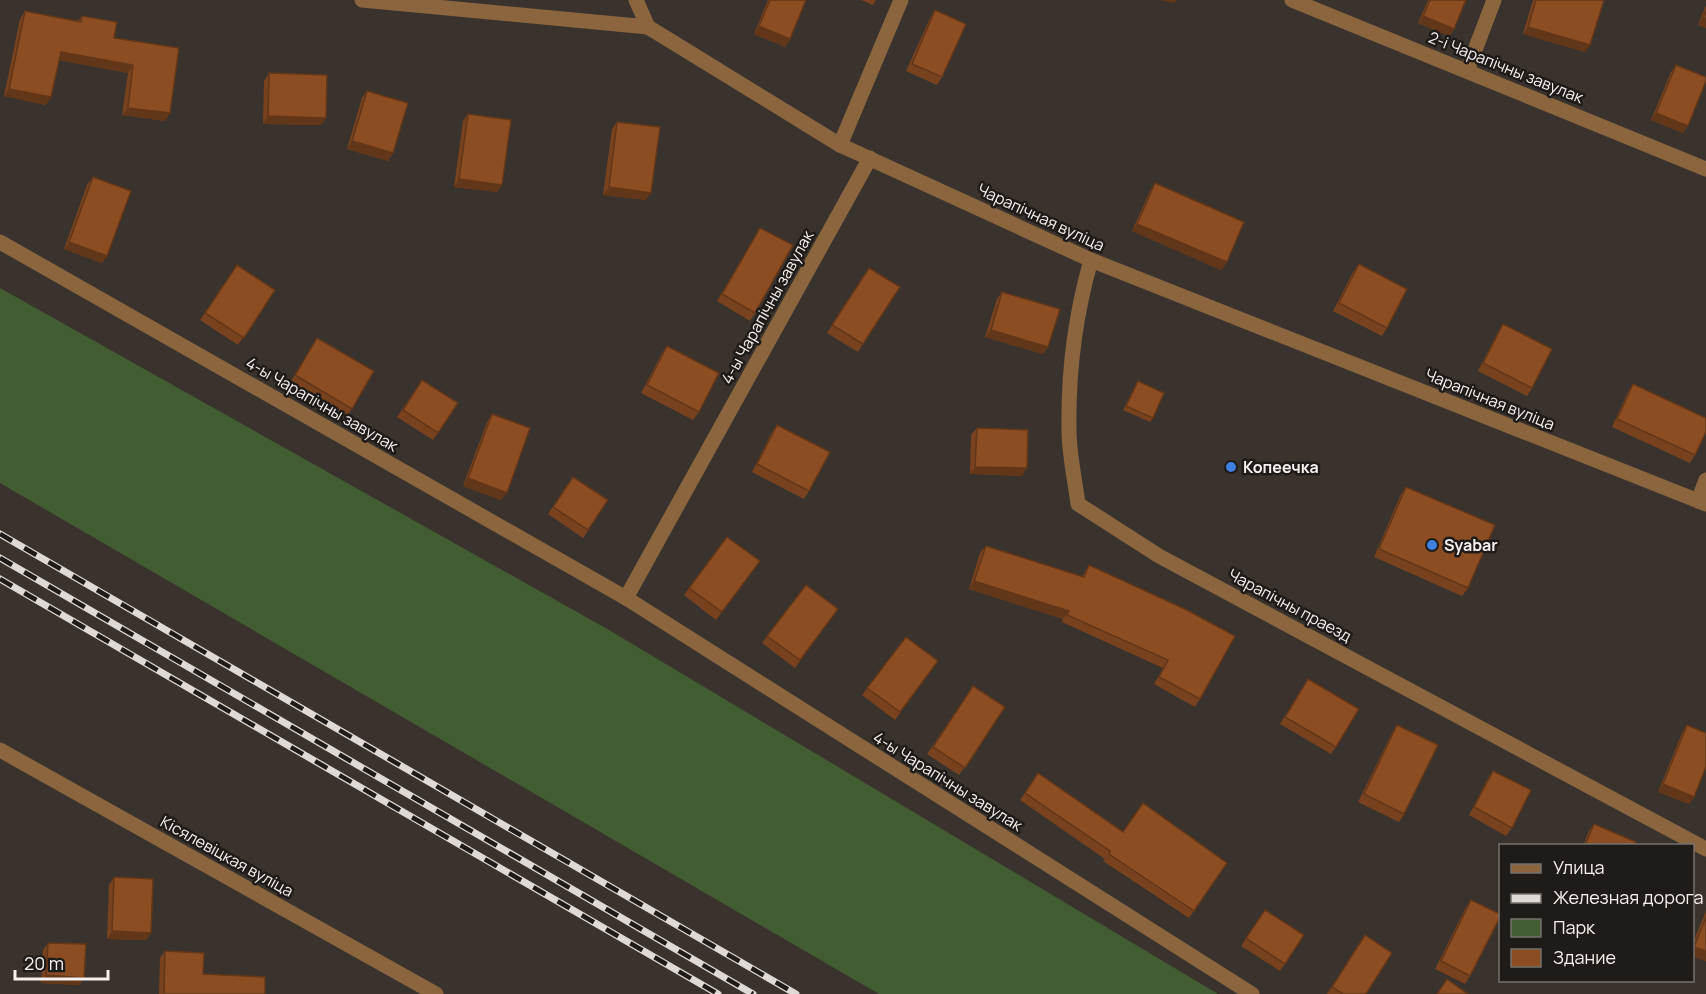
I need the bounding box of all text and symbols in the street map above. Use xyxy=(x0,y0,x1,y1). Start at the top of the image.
street label: 2-і Чарапічны завулак xyxy=(1425,26,1588,109)
street label: Чарапічная вуліца xyxy=(974,178,1108,256)
street label: 4-ы Чарапічны завулак xyxy=(716,225,819,388)
street label: 4-ы Чарапічны завулак xyxy=(242,351,403,457)
street label: Чарапічная вуліца xyxy=(1422,363,1558,435)
place label: Копеечка xyxy=(1243,456,1319,478)
marker: Копеечка xyxy=(1224,460,1238,474)
place label: Syabar xyxy=(1444,534,1498,556)
marker: Syabar xyxy=(1425,538,1439,552)
street label: Чарапічны праезд xyxy=(1224,563,1356,647)
street label: 4-ы Чарапічны завулак xyxy=(869,726,1028,837)
street label: Кісялевіцкая вуліца xyxy=(157,810,297,902)
legend xyxy=(1499,844,1694,982)
text: Улица xyxy=(1553,855,1605,879)
text: Железная дорога xyxy=(1553,885,1704,909)
text: Парк xyxy=(1553,915,1596,939)
scale bar xyxy=(15,943,108,981)
text: Здание xyxy=(1553,945,1616,969)
text: 20 m xyxy=(24,951,64,975)

